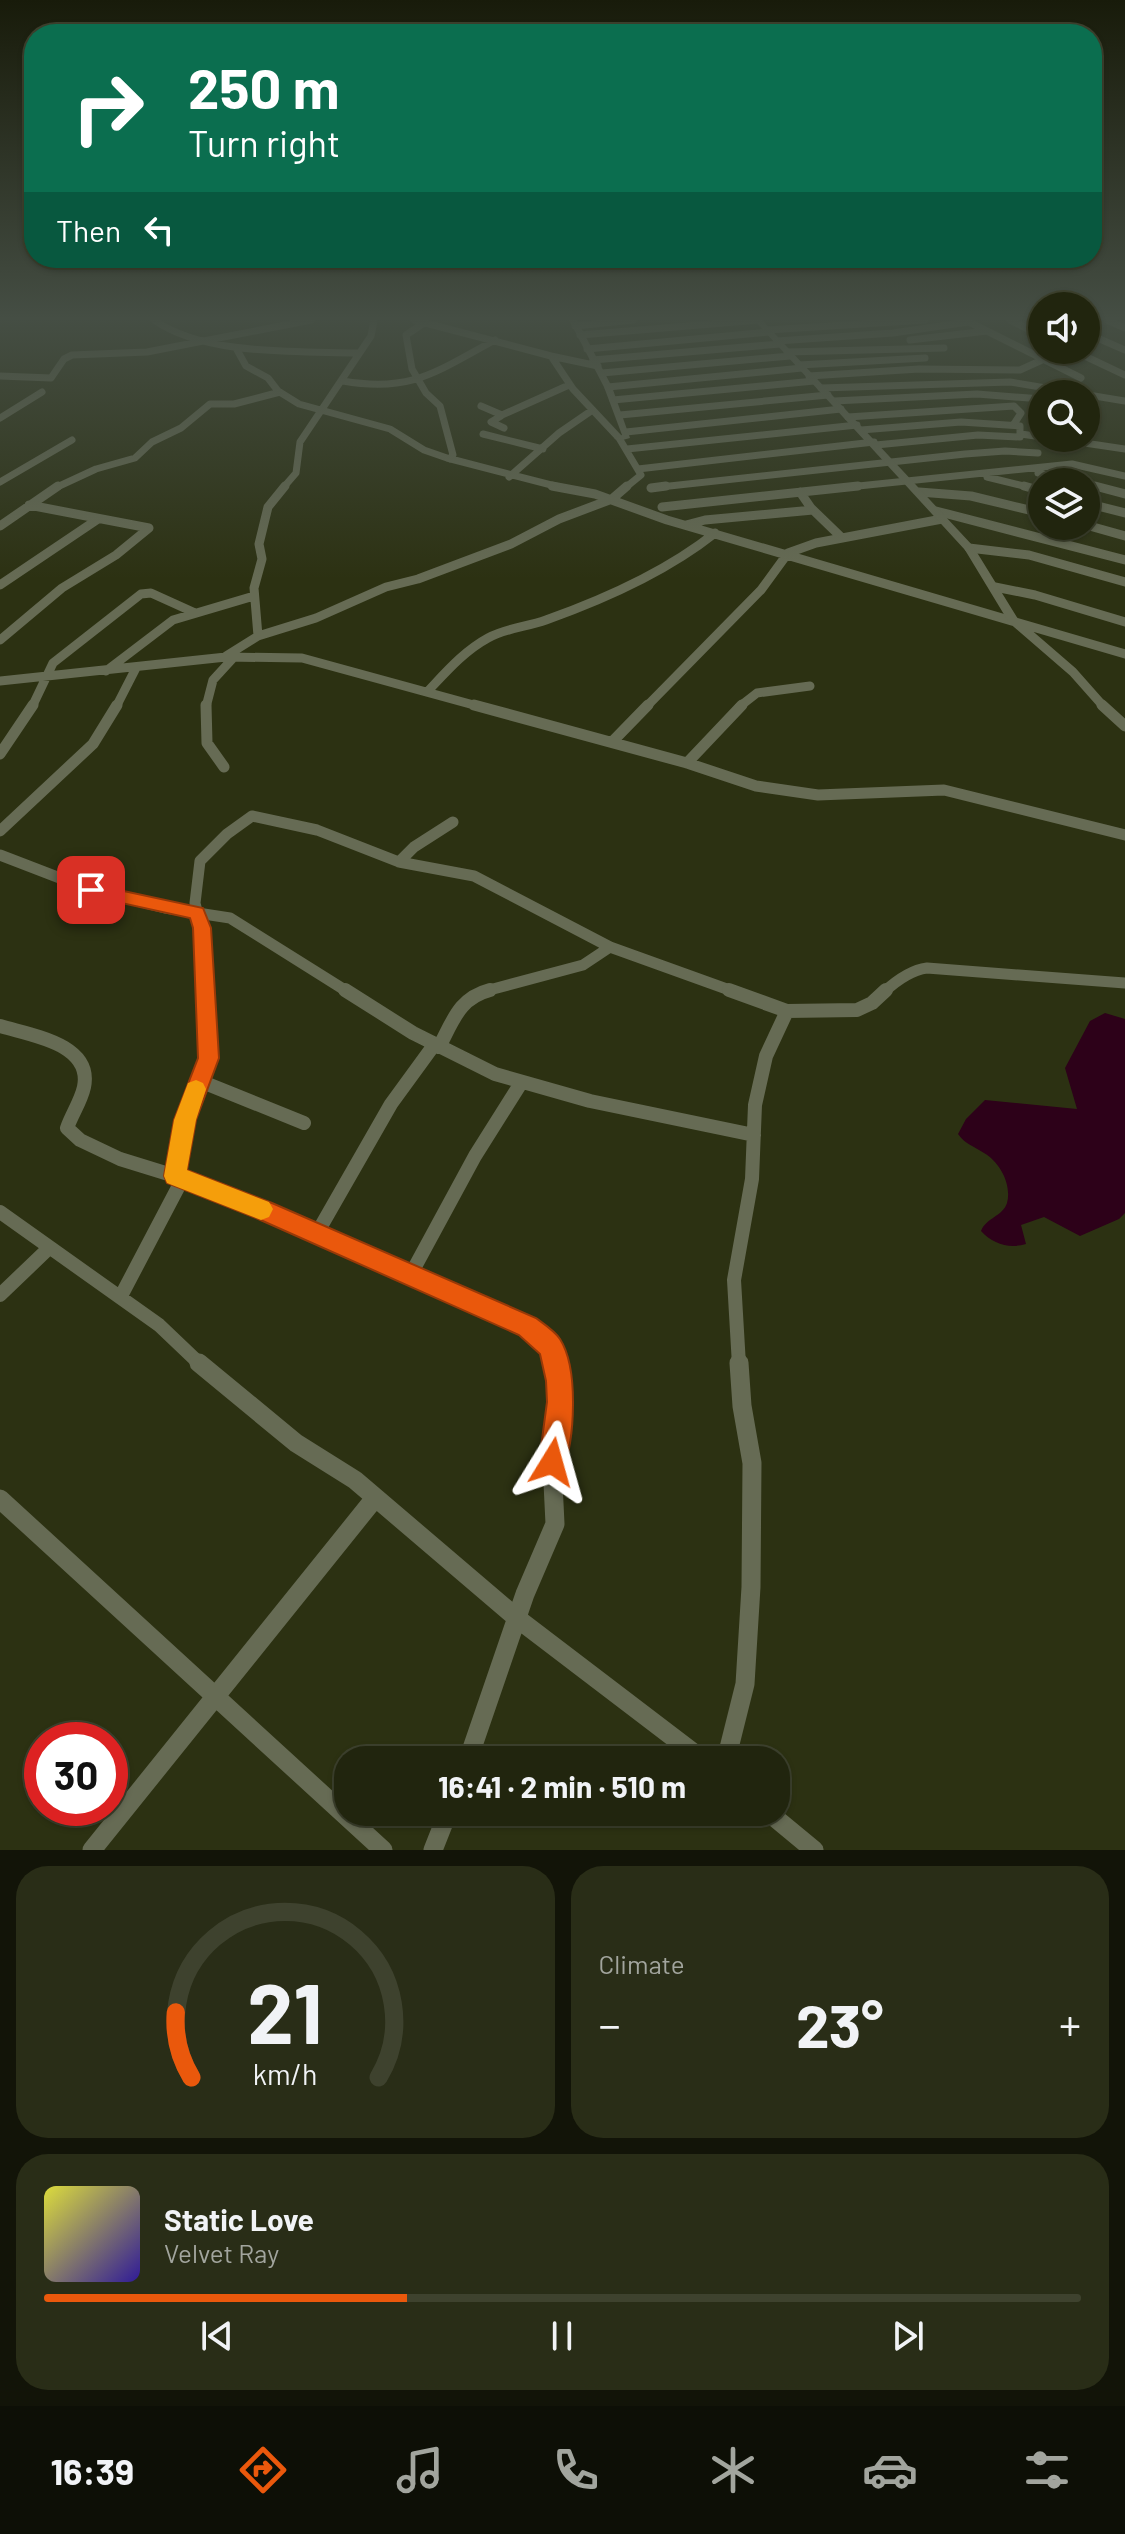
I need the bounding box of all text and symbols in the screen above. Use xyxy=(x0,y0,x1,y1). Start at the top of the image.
text: 250 m xyxy=(188,53,339,120)
icon: right xyxy=(56,56,160,160)
text: Turn right xyxy=(188,121,340,164)
icon: left xyxy=(137,208,181,252)
text: Then xyxy=(56,212,121,248)
map controls xyxy=(1028,292,1100,540)
button: sound xyxy=(1028,292,1100,364)
button: search xyxy=(1028,380,1100,452)
button: layers xyxy=(1028,468,1100,540)
pin xyxy=(57,856,125,924)
icon: arrive xyxy=(69,868,113,912)
position arrow xyxy=(510,1420,594,1504)
speed limit sign: 30 xyxy=(24,1722,128,1826)
text: 16:41 · 2 min · 510 m xyxy=(438,1768,686,1804)
text: Climate xyxy=(599,1948,685,1979)
text: 21 xyxy=(247,1961,323,2061)
text: 23° xyxy=(796,1988,884,2060)
text: − xyxy=(599,1997,621,2050)
text: + xyxy=(1059,1997,1081,2050)
text: km/h xyxy=(253,2056,318,2091)
text: Static Love xyxy=(164,2201,314,2237)
text: Velvet Ray xyxy=(164,2237,279,2268)
icon: previous xyxy=(195,2314,239,2358)
icon: pause xyxy=(540,2314,584,2358)
icon: next xyxy=(886,2314,930,2358)
icon: directions xyxy=(235,2442,291,2498)
icon: music xyxy=(392,2442,448,2498)
icon: phone xyxy=(548,2442,604,2498)
icon: climate xyxy=(705,2442,761,2498)
icon: car xyxy=(862,2442,918,2498)
icon: filters xyxy=(1019,2442,1075,2498)
text: 16:39 xyxy=(50,2449,134,2492)

